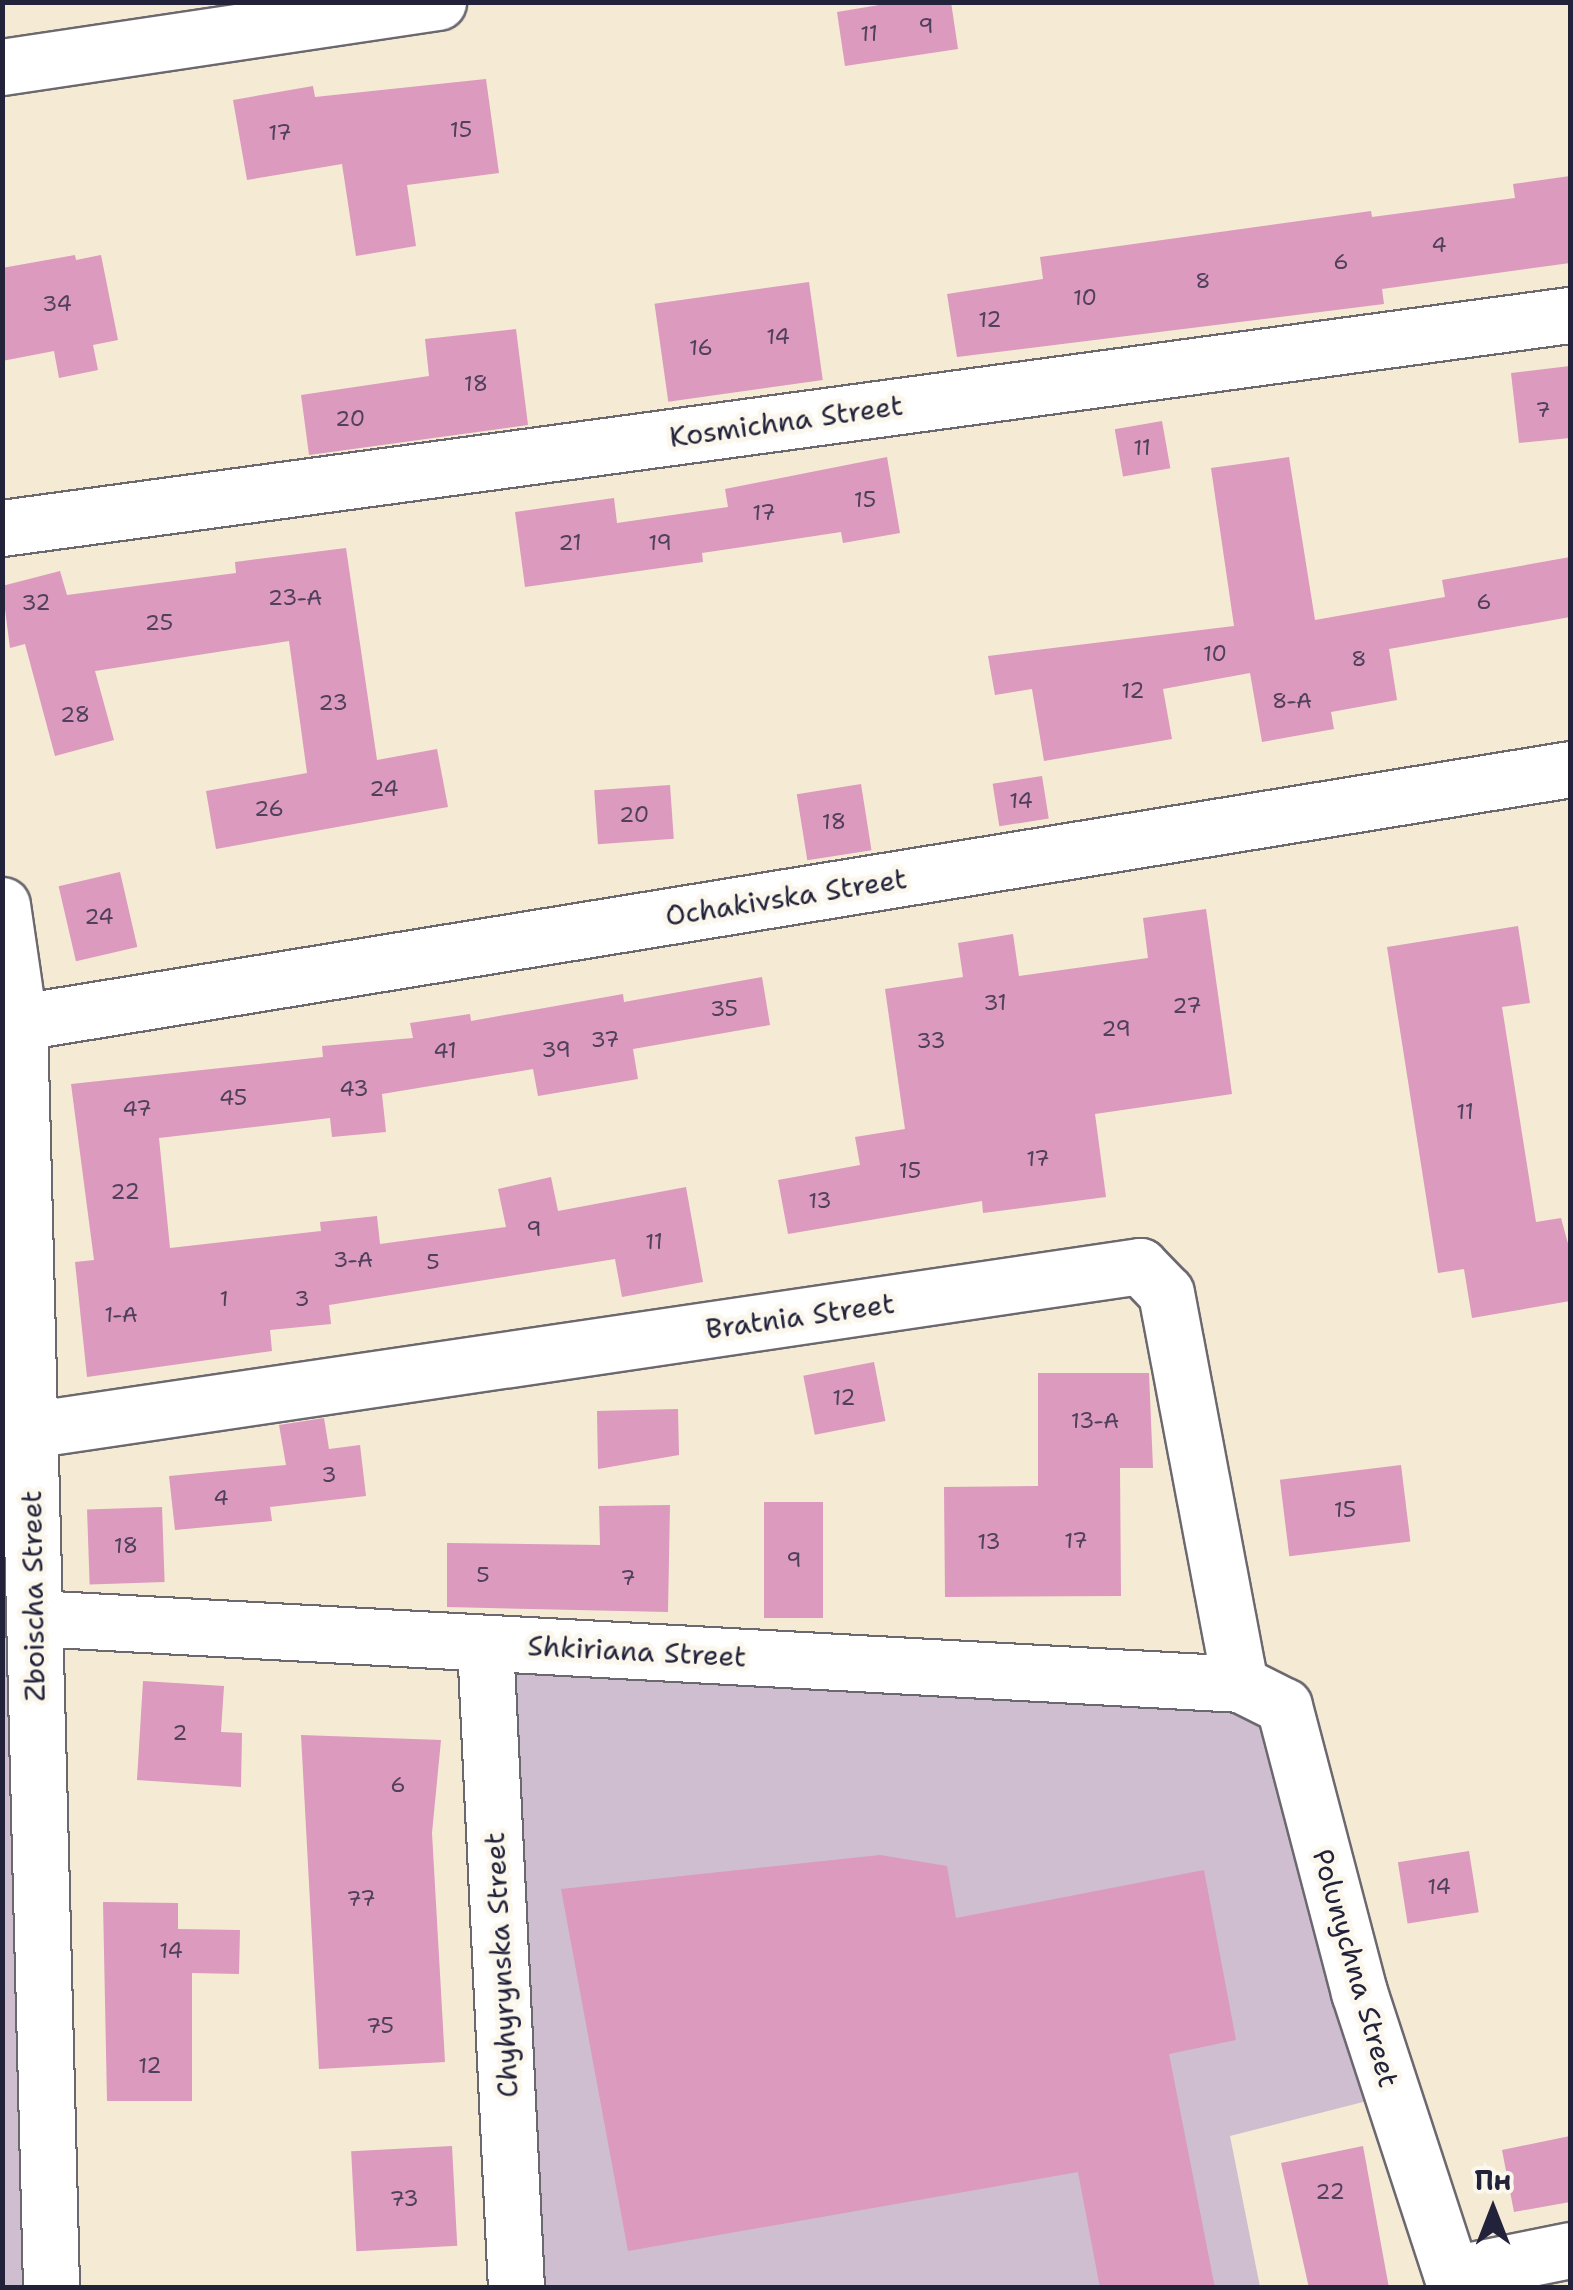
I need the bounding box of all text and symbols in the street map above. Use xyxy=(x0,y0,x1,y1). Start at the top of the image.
house number: 9 xyxy=(918,13,934,39)
house number: 11 xyxy=(860,21,878,47)
house number: 15 xyxy=(450,117,472,143)
house number: 17 xyxy=(268,120,292,146)
house number: 4 xyxy=(1431,232,1447,258)
house number: 6 xyxy=(1333,249,1349,275)
house number: 8 xyxy=(1195,268,1211,294)
house number: 10 xyxy=(1073,285,1097,311)
house number: 34 xyxy=(42,291,72,317)
house number: 12 xyxy=(978,307,1002,333)
house number: 14 xyxy=(766,324,790,350)
house number: 16 xyxy=(689,335,713,361)
house number: 18 xyxy=(464,371,488,397)
street label: Kosmichna Street xyxy=(667,388,905,454)
house number: 7 xyxy=(1535,397,1551,423)
house number: 20 xyxy=(335,406,365,432)
house number: 11 xyxy=(1133,435,1151,461)
house number: 15 xyxy=(854,487,876,513)
house number: 17 xyxy=(752,500,776,526)
house number: 21 xyxy=(558,530,582,556)
house number: 19 xyxy=(648,530,672,556)
house number: 23-А xyxy=(268,585,322,611)
house number: 6 xyxy=(1476,589,1492,615)
house number: 32 xyxy=(21,590,51,616)
house number: 25 xyxy=(145,610,173,636)
house number: 10 xyxy=(1203,641,1227,667)
house number: 8 xyxy=(1351,646,1367,672)
house number: 12 xyxy=(1121,678,1145,704)
house number: 8-А xyxy=(1272,688,1312,714)
house number: 23 xyxy=(318,690,348,716)
house number: 28 xyxy=(60,702,90,728)
house number: 24 xyxy=(369,776,399,802)
house number: 14 xyxy=(1009,788,1033,814)
house number: 26 xyxy=(254,796,284,822)
house number: 20 xyxy=(619,802,649,828)
house number: 18 xyxy=(822,809,846,835)
street label: Ochakivska Street xyxy=(663,861,909,933)
house number: 24 xyxy=(84,904,114,930)
house number: 31 xyxy=(983,990,1007,1016)
house number: 27 xyxy=(1172,993,1202,1019)
house number: 35 xyxy=(710,996,738,1022)
house number: 29 xyxy=(1101,1016,1131,1042)
house number: 37 xyxy=(591,1027,619,1053)
house number: 33 xyxy=(916,1028,946,1054)
house number: 39 xyxy=(541,1037,571,1063)
house number: 41 xyxy=(433,1038,457,1064)
house number: 43 xyxy=(339,1076,369,1102)
house number: 45 xyxy=(219,1085,247,1111)
house number: 47 xyxy=(122,1096,152,1122)
house number: 11 xyxy=(1456,1099,1474,1125)
house number: 17 xyxy=(1026,1146,1050,1172)
house number: 15 xyxy=(899,1158,921,1184)
house number: 22 xyxy=(110,1179,140,1205)
house number: 13 xyxy=(808,1188,832,1214)
house number: 9 xyxy=(526,1216,542,1242)
house number: 11 xyxy=(645,1229,663,1255)
house number: 3-А xyxy=(333,1247,373,1273)
house number: 5 xyxy=(426,1249,440,1275)
house number: 1 xyxy=(219,1286,229,1312)
house number: 3 xyxy=(294,1286,310,1312)
street label: Bratnia Street xyxy=(704,1286,896,1346)
house number: 1-А xyxy=(104,1302,138,1328)
house number: 12 xyxy=(832,1385,856,1411)
house number: 13-А xyxy=(1071,1408,1119,1434)
house number: 3 xyxy=(321,1462,337,1488)
house number: 4 xyxy=(213,1485,229,1511)
street label: Zboischa Street xyxy=(14,1490,52,1702)
house number: 15 xyxy=(1334,1497,1356,1523)
house number: 17 xyxy=(1064,1528,1088,1554)
house number: 13 xyxy=(977,1529,1001,1555)
house number: 18 xyxy=(114,1533,138,1559)
house number: 9 xyxy=(786,1547,802,1573)
house number: 5 xyxy=(476,1562,490,1588)
house number: 7 xyxy=(620,1565,636,1591)
street label: Shkiriana Street xyxy=(527,1628,747,1674)
house number: 2 xyxy=(172,1720,188,1746)
house number: 6 xyxy=(390,1772,406,1798)
street label: Chyhyrynska Street xyxy=(477,1831,525,2099)
street label: Polunychna Street xyxy=(1306,1845,1406,2091)
house number: 14 xyxy=(1427,1874,1451,1900)
house number: 77 xyxy=(346,1886,376,1912)
house number: 14 xyxy=(159,1938,183,1964)
house number: 75 xyxy=(366,2013,394,2039)
house number: 12 xyxy=(138,2053,162,2079)
north arrow xyxy=(1443,2160,1543,2260)
text: Пн xyxy=(1475,2161,1512,2199)
house number: 22 xyxy=(1315,2179,1345,2205)
house number: 73 xyxy=(389,2186,419,2212)

